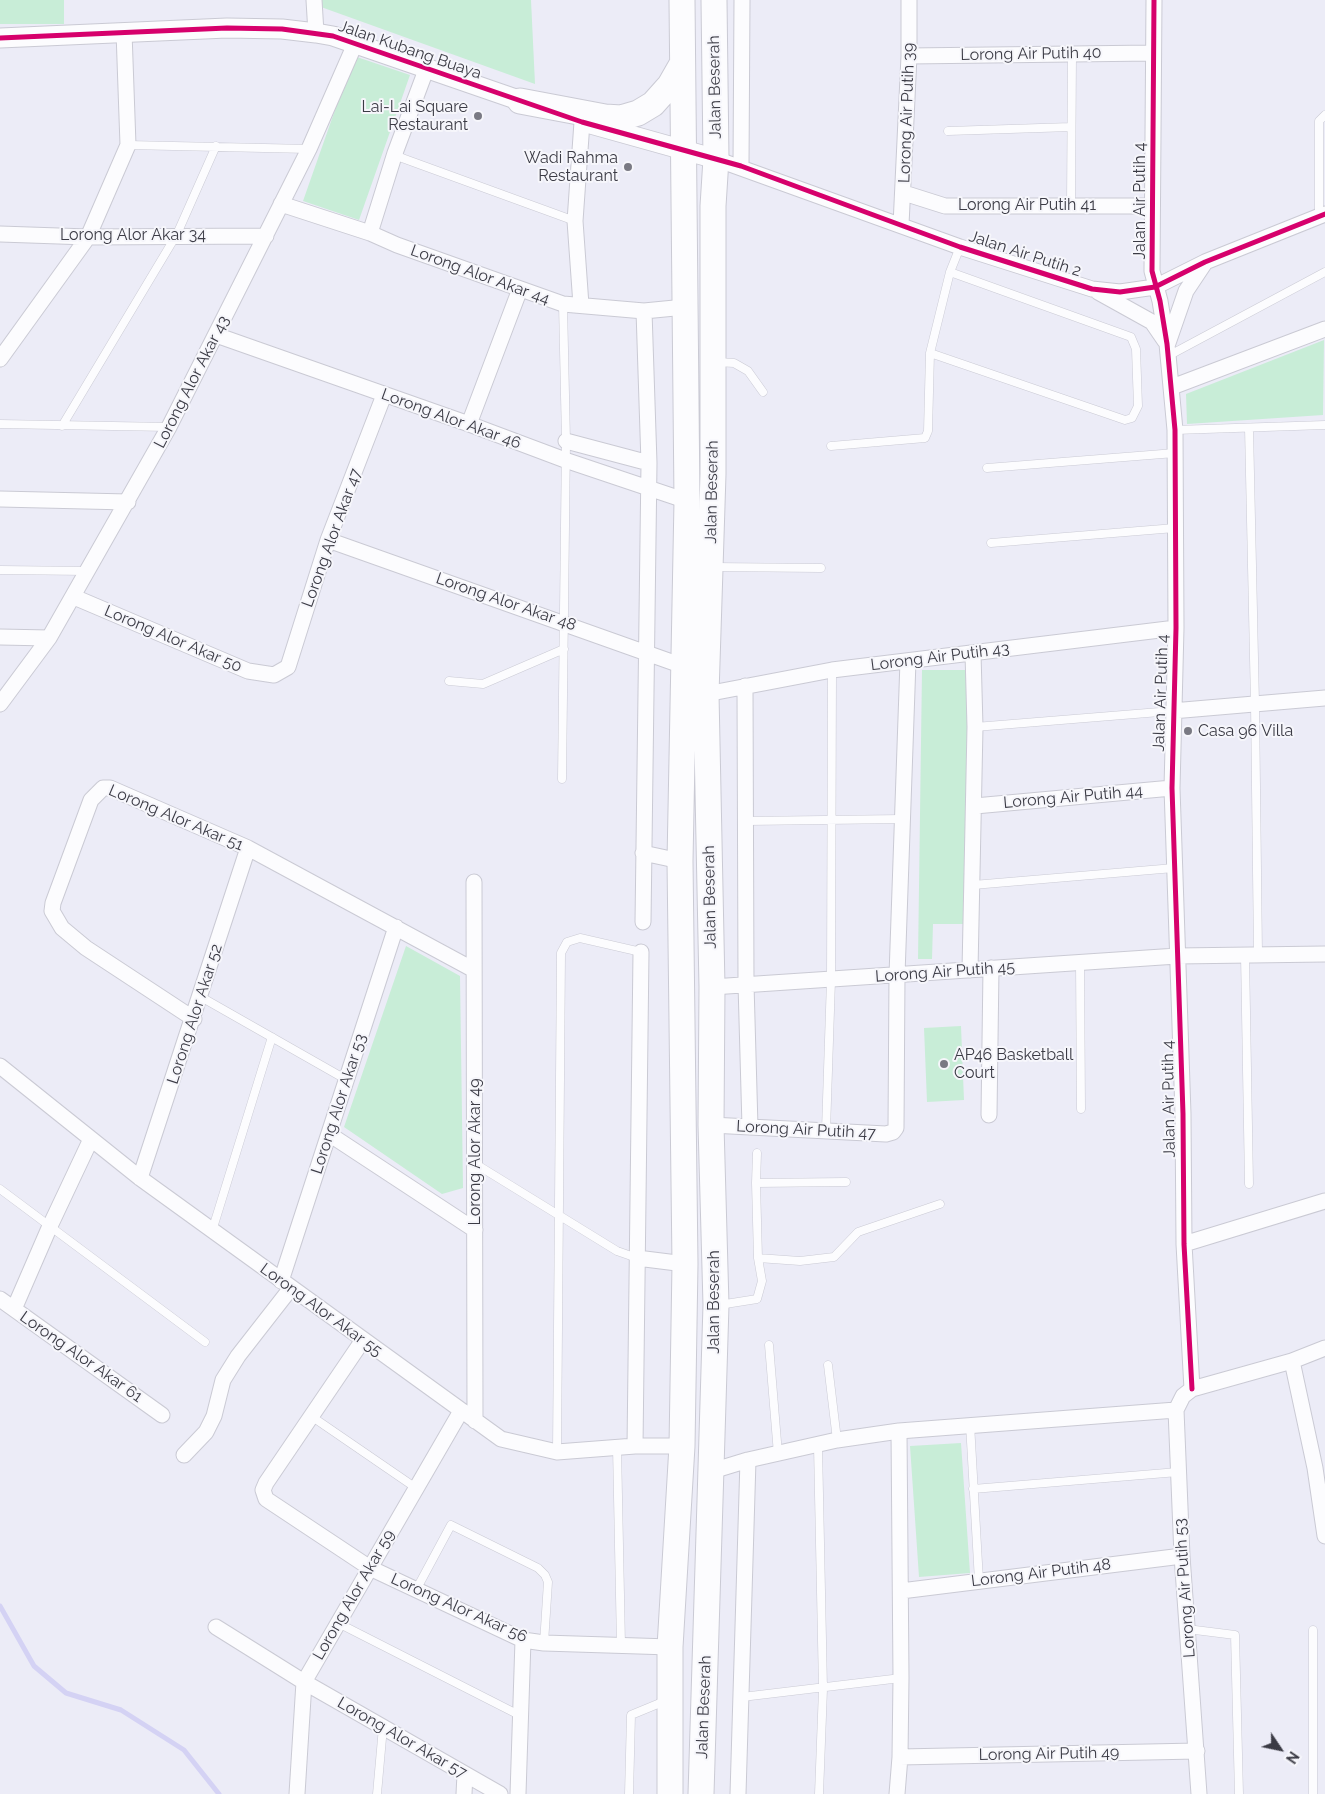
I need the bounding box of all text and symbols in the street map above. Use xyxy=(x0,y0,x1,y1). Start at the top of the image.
street label: Jalan Kubang Buaya xyxy=(336,17,484,83)
street label: Jalan Beserah xyxy=(704,35,726,139)
street label: Lorong Air Putih 39 xyxy=(895,42,919,184)
street label: Lorong Air Putih 40 xyxy=(960,43,1102,65)
place label: Lai-Lai Square Restaurant xyxy=(362,97,468,135)
marker: Lai-Lai Square Restaurant xyxy=(472,110,484,122)
street label: Jalan Air Putih 4 xyxy=(1130,142,1150,260)
place label: Wadi Rahma Restaurant xyxy=(524,148,618,186)
marker: Wadi Rahma Restaurant xyxy=(622,161,634,173)
street label: Lorong Air Putih 41 xyxy=(958,195,1096,215)
street label: Lorong Alor Akar 34 xyxy=(60,225,206,245)
street label: Jalan Air Putih 2 xyxy=(966,227,1084,281)
street label: Lorong Alor Akar 44 xyxy=(408,241,552,309)
street label: Lorong Alor Akar 43 xyxy=(150,313,234,451)
street label: Lorong Alor Akar 46 xyxy=(379,385,523,453)
street label: Jalan Beserah xyxy=(701,440,723,544)
street label: Lorong Alor Akar 47 xyxy=(298,466,366,610)
street label: Lorong Alor Akar 48 xyxy=(433,569,579,635)
street label: Lorong Alor Akar 50 xyxy=(101,601,245,677)
street label: Jalan Air Putih 4 xyxy=(1149,634,1173,752)
street label: Lorong Air Putih 43 xyxy=(869,639,1011,675)
place label: Casa 96 Villa xyxy=(1198,721,1293,741)
marker: Casa 96 Villa xyxy=(1182,725,1194,737)
street label: Lorong Alor Akar 51 xyxy=(106,781,246,855)
street label: Lorong Air Putih 44 xyxy=(1002,781,1144,813)
street label: Jalan Beserah xyxy=(699,845,721,949)
street label: Lorong Alor Akar 52 xyxy=(163,942,227,1086)
street label: Lorong Air Putih 45 xyxy=(874,958,1016,986)
street label: Lorong Alor Akar 53 xyxy=(307,1032,371,1176)
street label: Jalan Air Putih 4 xyxy=(1158,1040,1180,1158)
place label: AP46 Basketball Court xyxy=(954,1045,1073,1083)
marker: AP46 Basketball Court xyxy=(938,1058,950,1070)
street label: Lorong Alor Akar 49 xyxy=(465,1078,485,1226)
street label: Lorong Air Putih 47 xyxy=(736,1117,876,1143)
street label: Jalan Beserah xyxy=(704,1250,724,1354)
street label: Lorong Alor Akar 55 xyxy=(256,1259,386,1361)
street label: Lorong Alor Akar 61 xyxy=(16,1307,146,1407)
street label: Lorong Air Putih 53 xyxy=(1171,1518,1199,1658)
street label: Lorong Alor Akar 59 xyxy=(309,1527,399,1663)
street label: Lorong Air Putih 48 xyxy=(970,1555,1112,1591)
street label: Lorong Alor Akar 56 xyxy=(388,1569,530,1647)
street label: Jalan Beserah xyxy=(693,1655,715,1759)
street label: Lorong Alor Akar 57 xyxy=(334,1693,470,1783)
north arrow xyxy=(1255,1724,1305,1774)
street label: Lorong Air Putih 49 xyxy=(979,1743,1119,1765)
text: N xyxy=(1283,1748,1302,1766)

